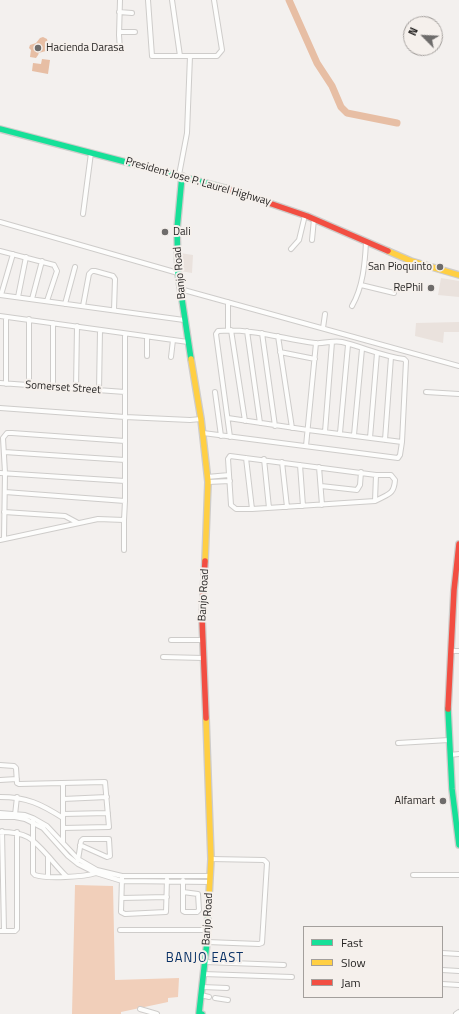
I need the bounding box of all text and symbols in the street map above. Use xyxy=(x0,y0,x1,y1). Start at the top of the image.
north arrow xyxy=(403,16,443,56)
text: N xyxy=(404,25,422,38)
place label: Hacienda Darasa xyxy=(46,41,124,55)
marker: Hacienda Darasa xyxy=(33,43,43,53)
street label: President Jose P. Laurel Highway xyxy=(124,155,272,209)
place label: Dali xyxy=(173,225,191,239)
marker: Dali xyxy=(160,227,170,237)
street label: Banjo Road xyxy=(171,246,189,300)
place label: San Pioquinto xyxy=(368,260,432,274)
marker: San Pioquinto xyxy=(435,262,445,272)
place label: RePhil xyxy=(393,281,423,295)
marker: RePhil xyxy=(426,283,436,293)
street label: Somerset Street xyxy=(25,379,101,397)
street label: Banjo Road xyxy=(196,568,212,622)
place label: Alfamart xyxy=(394,794,435,808)
marker: Alfamart xyxy=(438,796,448,806)
street label: Banjo Road xyxy=(200,892,216,946)
legend xyxy=(303,926,443,998)
text: Fast xyxy=(341,933,363,952)
district label: BANJO EAST xyxy=(166,951,244,967)
text: Slow xyxy=(341,953,366,972)
text: Jam xyxy=(341,973,361,992)

